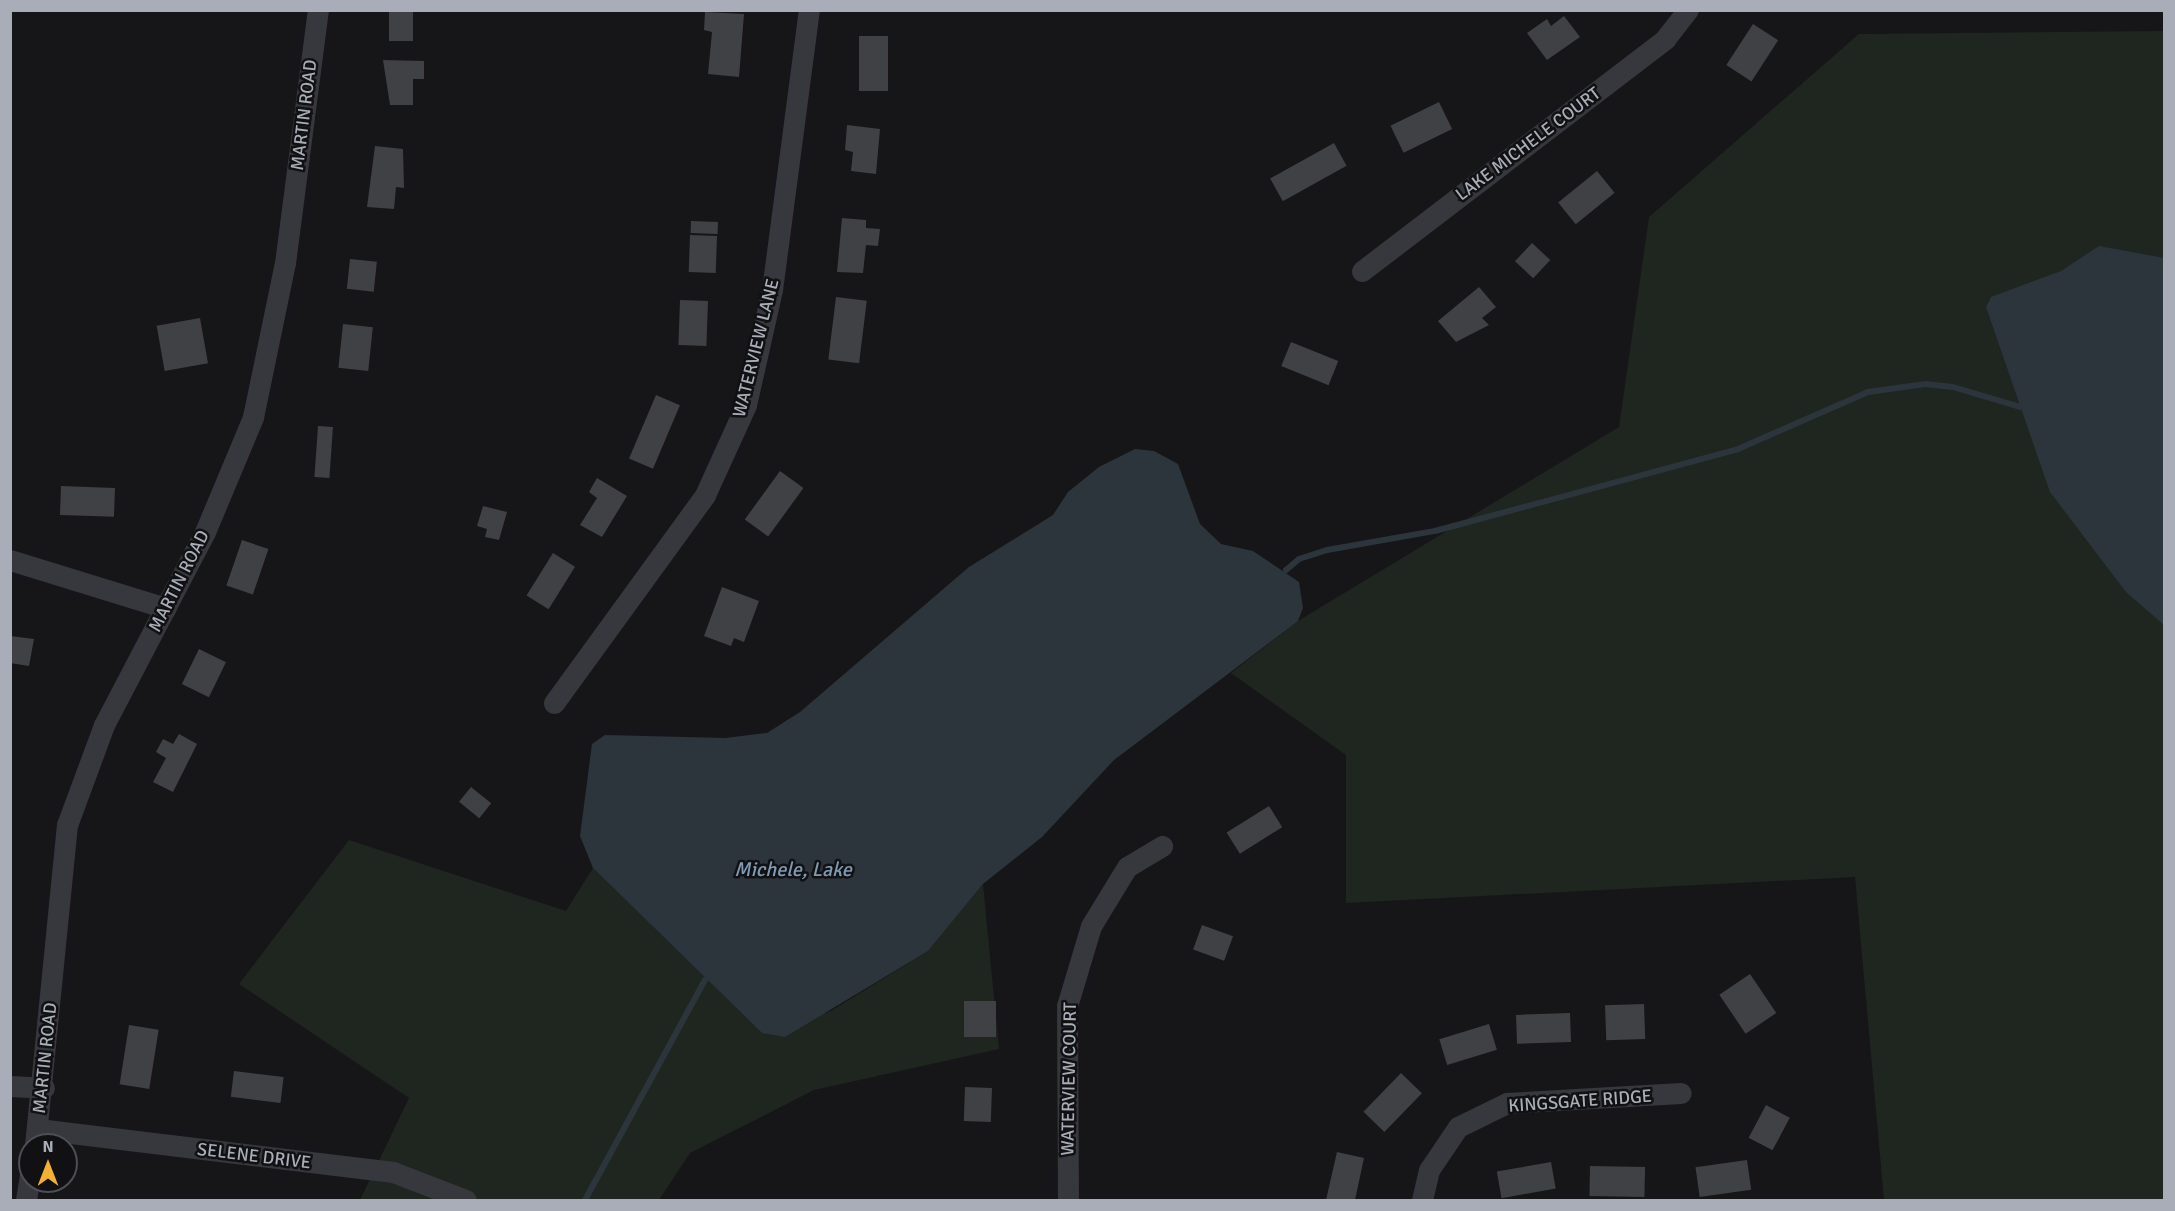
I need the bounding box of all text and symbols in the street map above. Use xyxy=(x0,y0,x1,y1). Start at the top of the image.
street label: MARTIN ROAD xyxy=(287,58,321,172)
street label: LAKE MICHELE COURT xyxy=(1451,83,1605,205)
street label: WATERVIEW LANE xyxy=(728,277,784,419)
street label: MARTIN ROAD xyxy=(144,527,214,635)
water label: Michele, Lake xyxy=(734,857,852,881)
street label: MARTIN ROAD xyxy=(28,1002,62,1114)
street label: WATERVIEW COURT xyxy=(1057,1002,1081,1156)
street label: KINGSGATE RIDGE xyxy=(1508,1085,1652,1117)
north arrow xyxy=(18,1133,78,1193)
text: N xyxy=(42,1137,54,1157)
street label: SELENE DRIVE xyxy=(196,1138,312,1174)

